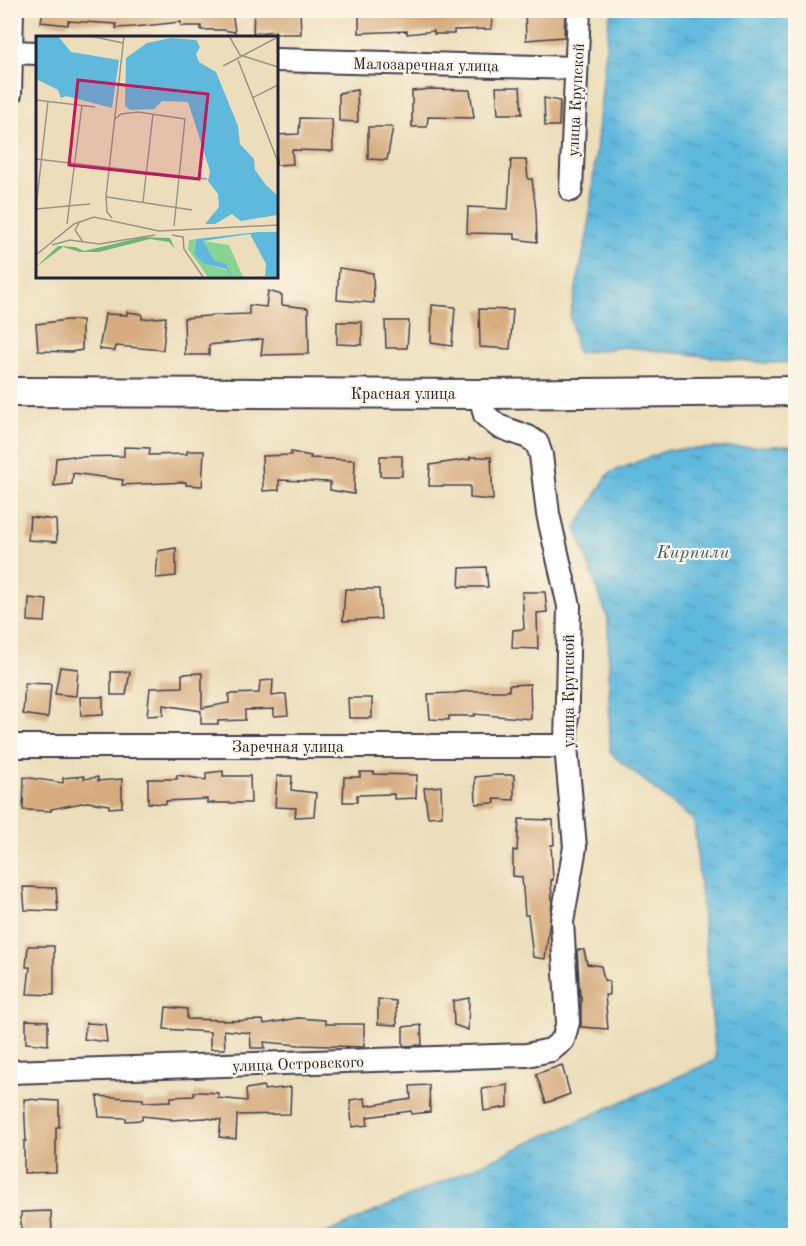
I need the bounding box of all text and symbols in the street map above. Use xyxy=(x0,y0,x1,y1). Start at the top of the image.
inset map xyxy=(36,36,278,278)
street label: улица Крупской xyxy=(566,43,588,157)
street label: Малозаречная улица xyxy=(353,57,499,75)
street label: Красная улица xyxy=(350,387,456,403)
water label: Кирпили xyxy=(656,544,729,562)
street label: улица Крупской xyxy=(562,634,578,748)
street label: Заречная улица xyxy=(232,740,344,756)
street label: улица Островского xyxy=(232,1055,364,1075)

